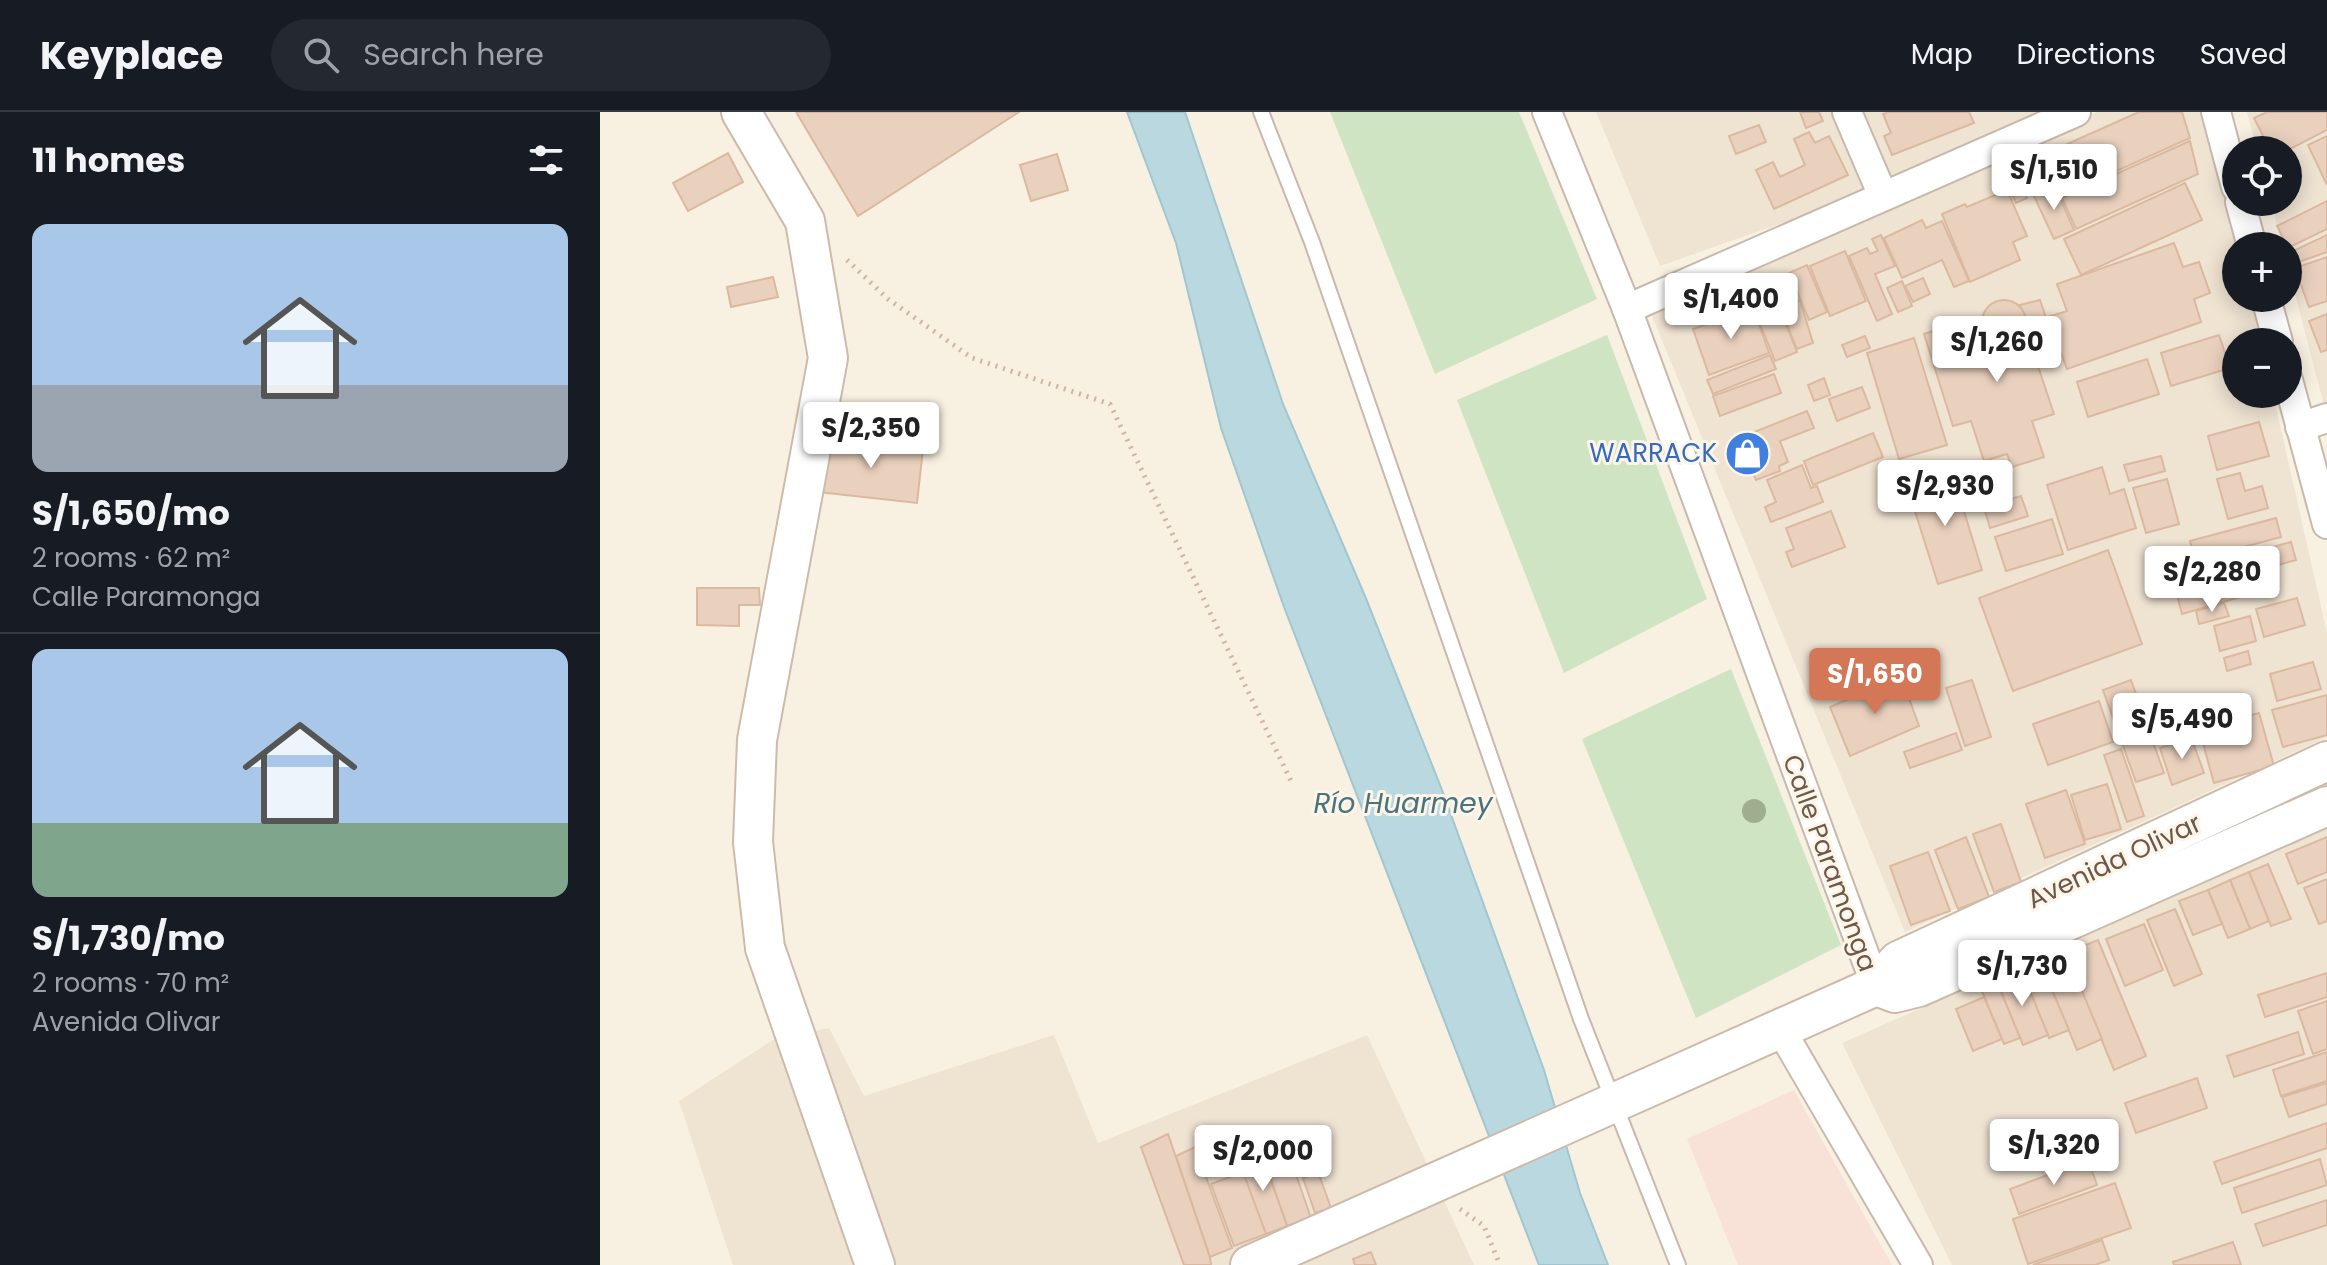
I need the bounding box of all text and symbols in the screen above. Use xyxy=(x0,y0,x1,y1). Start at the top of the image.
search box xyxy=(271,19,831,91)
text: Keyplace xyxy=(40,29,223,82)
icon: search xyxy=(299,33,343,77)
text: Search here xyxy=(363,33,544,76)
text: Map xyxy=(1911,35,1973,74)
text: Directions xyxy=(2017,35,2156,74)
text: Saved xyxy=(2200,35,2287,74)
text: 11 homes xyxy=(32,136,185,184)
map controls xyxy=(2222,136,2302,408)
button: locate xyxy=(2222,136,2302,216)
icon: filters xyxy=(524,138,568,182)
pin: S/1,510 xyxy=(1980,144,2128,212)
text: S/1,510 xyxy=(2010,152,2098,188)
button: + xyxy=(2222,232,2302,312)
pin: S/1,400 xyxy=(1657,273,1805,341)
icon: home xyxy=(228,276,372,420)
text: S/1,400 xyxy=(1683,281,1779,317)
pin: S/1,260 xyxy=(1923,316,2071,384)
text: S/1,260 xyxy=(1950,324,2044,360)
button: − xyxy=(2222,328,2302,408)
pin: S/2,350 xyxy=(797,402,945,470)
text: S/2,350 xyxy=(821,410,921,446)
shop icon: WARRACK xyxy=(1724,429,1772,477)
place label: WARRACK xyxy=(1589,435,1717,471)
pin: S/2,930 xyxy=(1871,460,2019,528)
text: S/2,930 xyxy=(1896,468,1994,504)
text: S/1,650/mo xyxy=(32,489,230,537)
text: 2 rooms · 62 m² xyxy=(32,540,230,576)
pin: S/2,280 xyxy=(2138,546,2286,614)
text: S/2,280 xyxy=(2163,554,2261,590)
text: Calle Paramonga xyxy=(32,579,261,615)
pin: S/1,650 xyxy=(1801,648,1949,716)
text: S/1,650 xyxy=(1827,656,1923,692)
pin: S/5,490 xyxy=(2108,693,2256,761)
icon: home xyxy=(228,701,372,845)
text: S/5,490 xyxy=(2131,701,2233,737)
street label: Calle Paramonga xyxy=(1774,749,1886,977)
water label: Río Huarmey xyxy=(1314,784,1494,823)
street label: Avenida Olivar xyxy=(2021,805,2207,917)
text: S/1,730/mo xyxy=(32,914,225,962)
pin: S/1,730 xyxy=(1948,940,2096,1008)
text: S/1,730 xyxy=(1976,948,2068,984)
text: 2 rooms · 70 m² xyxy=(32,965,229,1001)
text: Avenida Olivar xyxy=(32,1004,220,1040)
pin: S/1,320 xyxy=(1980,1119,2128,1187)
pin: S/2,000 xyxy=(1189,1125,1337,1193)
text: S/1,320 xyxy=(2008,1127,2100,1163)
text: S/2,000 xyxy=(1213,1133,1313,1169)

